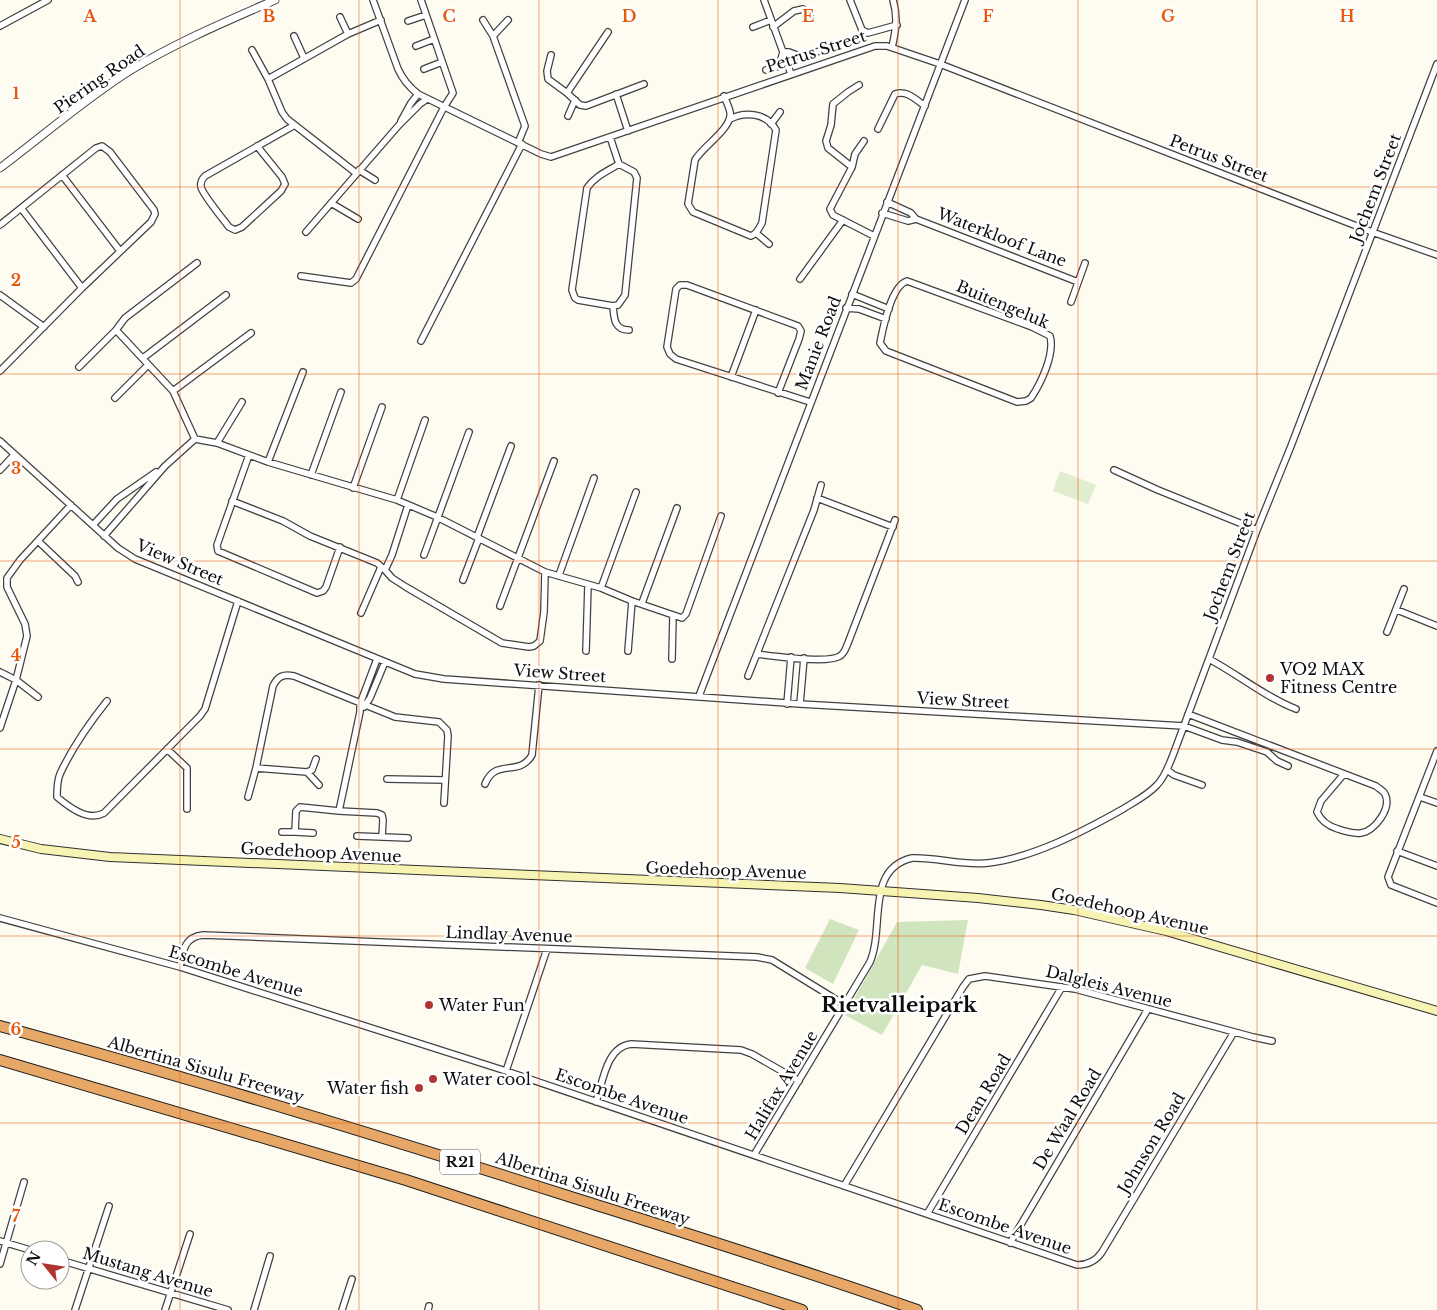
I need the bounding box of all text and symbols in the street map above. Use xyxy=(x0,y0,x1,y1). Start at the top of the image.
text: A xyxy=(83,6,98,26)
text: B xyxy=(263,6,276,26)
text: C xyxy=(442,6,456,26)
text: D xyxy=(622,6,636,26)
text: E xyxy=(802,6,814,26)
text: F xyxy=(982,6,994,26)
text: G xyxy=(1161,6,1175,26)
text: H xyxy=(1339,6,1355,26)
street label: Petrus Street xyxy=(763,25,869,77)
street label: Piering Road xyxy=(50,40,148,118)
text: 1 xyxy=(13,83,20,103)
street label: Petrus Street xyxy=(1167,130,1271,186)
street label: Jochem Street xyxy=(1344,131,1405,247)
street label: Waterkloof Lane xyxy=(934,203,1070,271)
text: 2 xyxy=(11,270,21,290)
street label: Buitengeluk xyxy=(953,275,1053,333)
street label: Manie Road xyxy=(791,293,845,393)
text: 3 xyxy=(11,458,21,478)
street label: Jochem Street xyxy=(1198,509,1259,625)
street label: View Street xyxy=(132,534,227,589)
text: 4 xyxy=(11,645,21,665)
place label: VO2 MAX Fitness Centre xyxy=(1279,659,1397,697)
street label: View Street xyxy=(512,660,607,686)
marker: VO2 MAX Fitness Centre xyxy=(1264,672,1276,684)
street label: View Street xyxy=(915,688,1010,712)
text: 5 xyxy=(11,832,21,852)
street label: Goedehoop Avenue xyxy=(240,838,402,866)
street label: Goedehoop Avenue xyxy=(645,857,807,883)
street label: Goedehoop Avenue xyxy=(1049,883,1211,939)
street label: Lindlay Avenue xyxy=(445,922,573,946)
street label: Escombe Avenue xyxy=(166,941,306,1001)
street label: Dalgleis Avenue xyxy=(1044,961,1174,1011)
district label: Rietvalleipark xyxy=(821,992,978,1018)
place label: Water Fun xyxy=(438,995,525,1015)
marker: Water Fun xyxy=(423,999,435,1011)
text: 6 xyxy=(11,1019,22,1039)
street label: Halifax Avenue xyxy=(740,1027,822,1143)
street label: Albertina Sisulu Freeway xyxy=(105,1031,307,1107)
street label: Dean Road xyxy=(951,1050,1015,1138)
street label: Escombe Avenue xyxy=(553,1064,691,1128)
street label: De Waal Road xyxy=(1029,1064,1105,1173)
place label: Water cool xyxy=(442,1069,531,1089)
marker: Water cool xyxy=(427,1073,439,1085)
place label: Water fish xyxy=(326,1078,409,1098)
marker: Water fish xyxy=(413,1082,425,1094)
street label: Johnson Road xyxy=(1112,1089,1189,1199)
street label: Albertina Sisulu Freeway xyxy=(492,1147,693,1229)
road number: R21 xyxy=(440,1150,480,1174)
street label: Escombe Avenue xyxy=(936,1194,1074,1258)
text: 7 xyxy=(12,1206,21,1226)
north arrow xyxy=(20,1240,70,1290)
street label: Mustang Avenue xyxy=(80,1243,216,1301)
text: N xyxy=(23,1248,45,1269)

